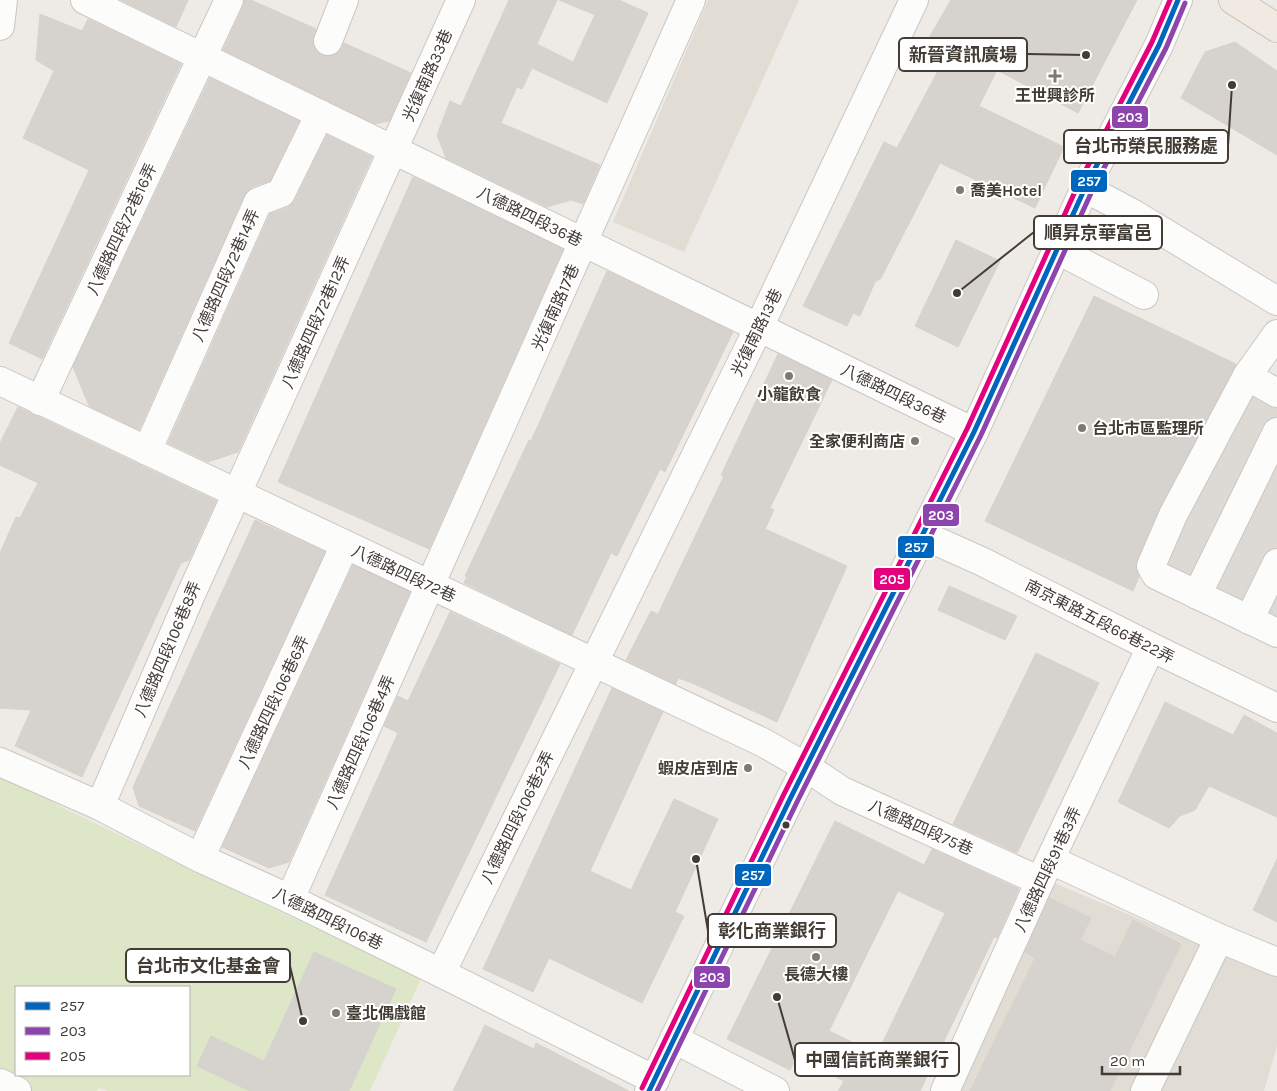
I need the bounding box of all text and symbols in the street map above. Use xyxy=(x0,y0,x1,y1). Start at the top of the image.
street label: 光復南路33巷 xyxy=(399,26,456,124)
callout: 新晉資訊廣場 xyxy=(899,38,1027,71)
text: 新晉資訊廣場 xyxy=(909,44,1017,66)
marker: 王世興診所 xyxy=(1048,69,1062,83)
place label: 王世興診所 xyxy=(1015,86,1095,105)
line badge: 203 xyxy=(1111,105,1149,129)
text: 203 xyxy=(1117,109,1143,126)
callout: 台北市榮民服務處 xyxy=(1064,130,1228,163)
text: 台北市榮民服務處 xyxy=(1074,135,1218,157)
street label: 八德路四段72巷16弄 xyxy=(83,160,160,298)
line badge: 257 xyxy=(1070,169,1108,193)
text: 257 xyxy=(1077,173,1101,190)
place label: 喬美Hotel xyxy=(970,181,1042,200)
street label: 八德路四段36巷 xyxy=(474,183,585,250)
marker: 喬美Hotel xyxy=(954,184,966,196)
street label: 八德路四段72巷14弄 xyxy=(188,206,263,344)
callout: 順昇京華富邑 xyxy=(1034,216,1162,249)
text: 順昇京華富邑 xyxy=(1044,222,1152,244)
street label: 八德路四段72巷12弄 xyxy=(278,253,353,392)
street label: 光復南路17巷 xyxy=(528,261,583,353)
street label: 光復南路13巷 xyxy=(727,285,786,379)
street label: 八德路四段36巷 xyxy=(838,360,949,427)
marker: 小龍飲食 xyxy=(783,370,795,382)
place label: 小龍飲食 xyxy=(757,385,821,404)
place label: 台北市區監理所 xyxy=(1092,419,1204,438)
marker: 台北市區監理所 xyxy=(1076,422,1088,434)
place label: 全家便利商店 xyxy=(809,432,905,451)
marker: 全家便利商店 xyxy=(909,435,921,447)
line badge: 203 xyxy=(922,503,960,527)
text: 203 xyxy=(928,507,954,524)
line badge: 257 xyxy=(897,535,935,559)
text: 257 xyxy=(904,539,928,556)
street label: 八德路四段72巷 xyxy=(349,541,459,606)
line badge: 205 xyxy=(873,567,911,591)
text: 205 xyxy=(879,571,905,588)
street label: 南京東路五段66巷22弄 xyxy=(1022,576,1178,667)
street label: 八德路四段106巷8弄 xyxy=(130,578,205,720)
street label: 八德路四段106巷6弄 xyxy=(234,632,313,772)
street label: 八德路四段106巷4弄 xyxy=(322,672,399,812)
street label: 八德路四段106巷2弄 xyxy=(477,748,558,887)
place label: 蝦皮店到店 xyxy=(658,759,738,778)
marker: 蝦皮店到店 xyxy=(742,762,754,774)
street label: 八德路四段75巷 xyxy=(866,796,976,859)
street label: 八德路四段91巷3弄 xyxy=(1010,804,1085,935)
unlabelled marker xyxy=(781,820,791,830)
line badge: 257 xyxy=(734,863,772,887)
text: 257 xyxy=(741,867,765,884)
street label: 八德路四段106巷 xyxy=(270,884,386,953)
callout: 彰化商業銀行 xyxy=(708,914,836,947)
text: 彰化商業銀行 xyxy=(718,920,826,942)
callout: 台北市文化基金會 xyxy=(126,949,290,982)
marker: 長德大樓 xyxy=(810,951,822,963)
text: 台北市文化基金會 xyxy=(136,955,281,977)
line badge: 203 xyxy=(693,965,731,989)
place label: 長德大樓 xyxy=(784,965,848,984)
text: 203 xyxy=(699,969,725,986)
legend xyxy=(15,986,190,1076)
text: 257 xyxy=(60,997,84,1015)
place label: 臺北偶戲館 xyxy=(346,1004,426,1023)
marker: 臺北偶戲館 xyxy=(330,1007,342,1019)
text: 203 xyxy=(60,1022,86,1040)
callout: 中國信託商業銀行 xyxy=(795,1043,959,1076)
scale bar xyxy=(1102,1044,1180,1076)
text: 205 xyxy=(60,1047,86,1065)
text: 中國信託商業銀行 xyxy=(805,1049,949,1071)
text: 20 m xyxy=(1110,1052,1145,1070)

